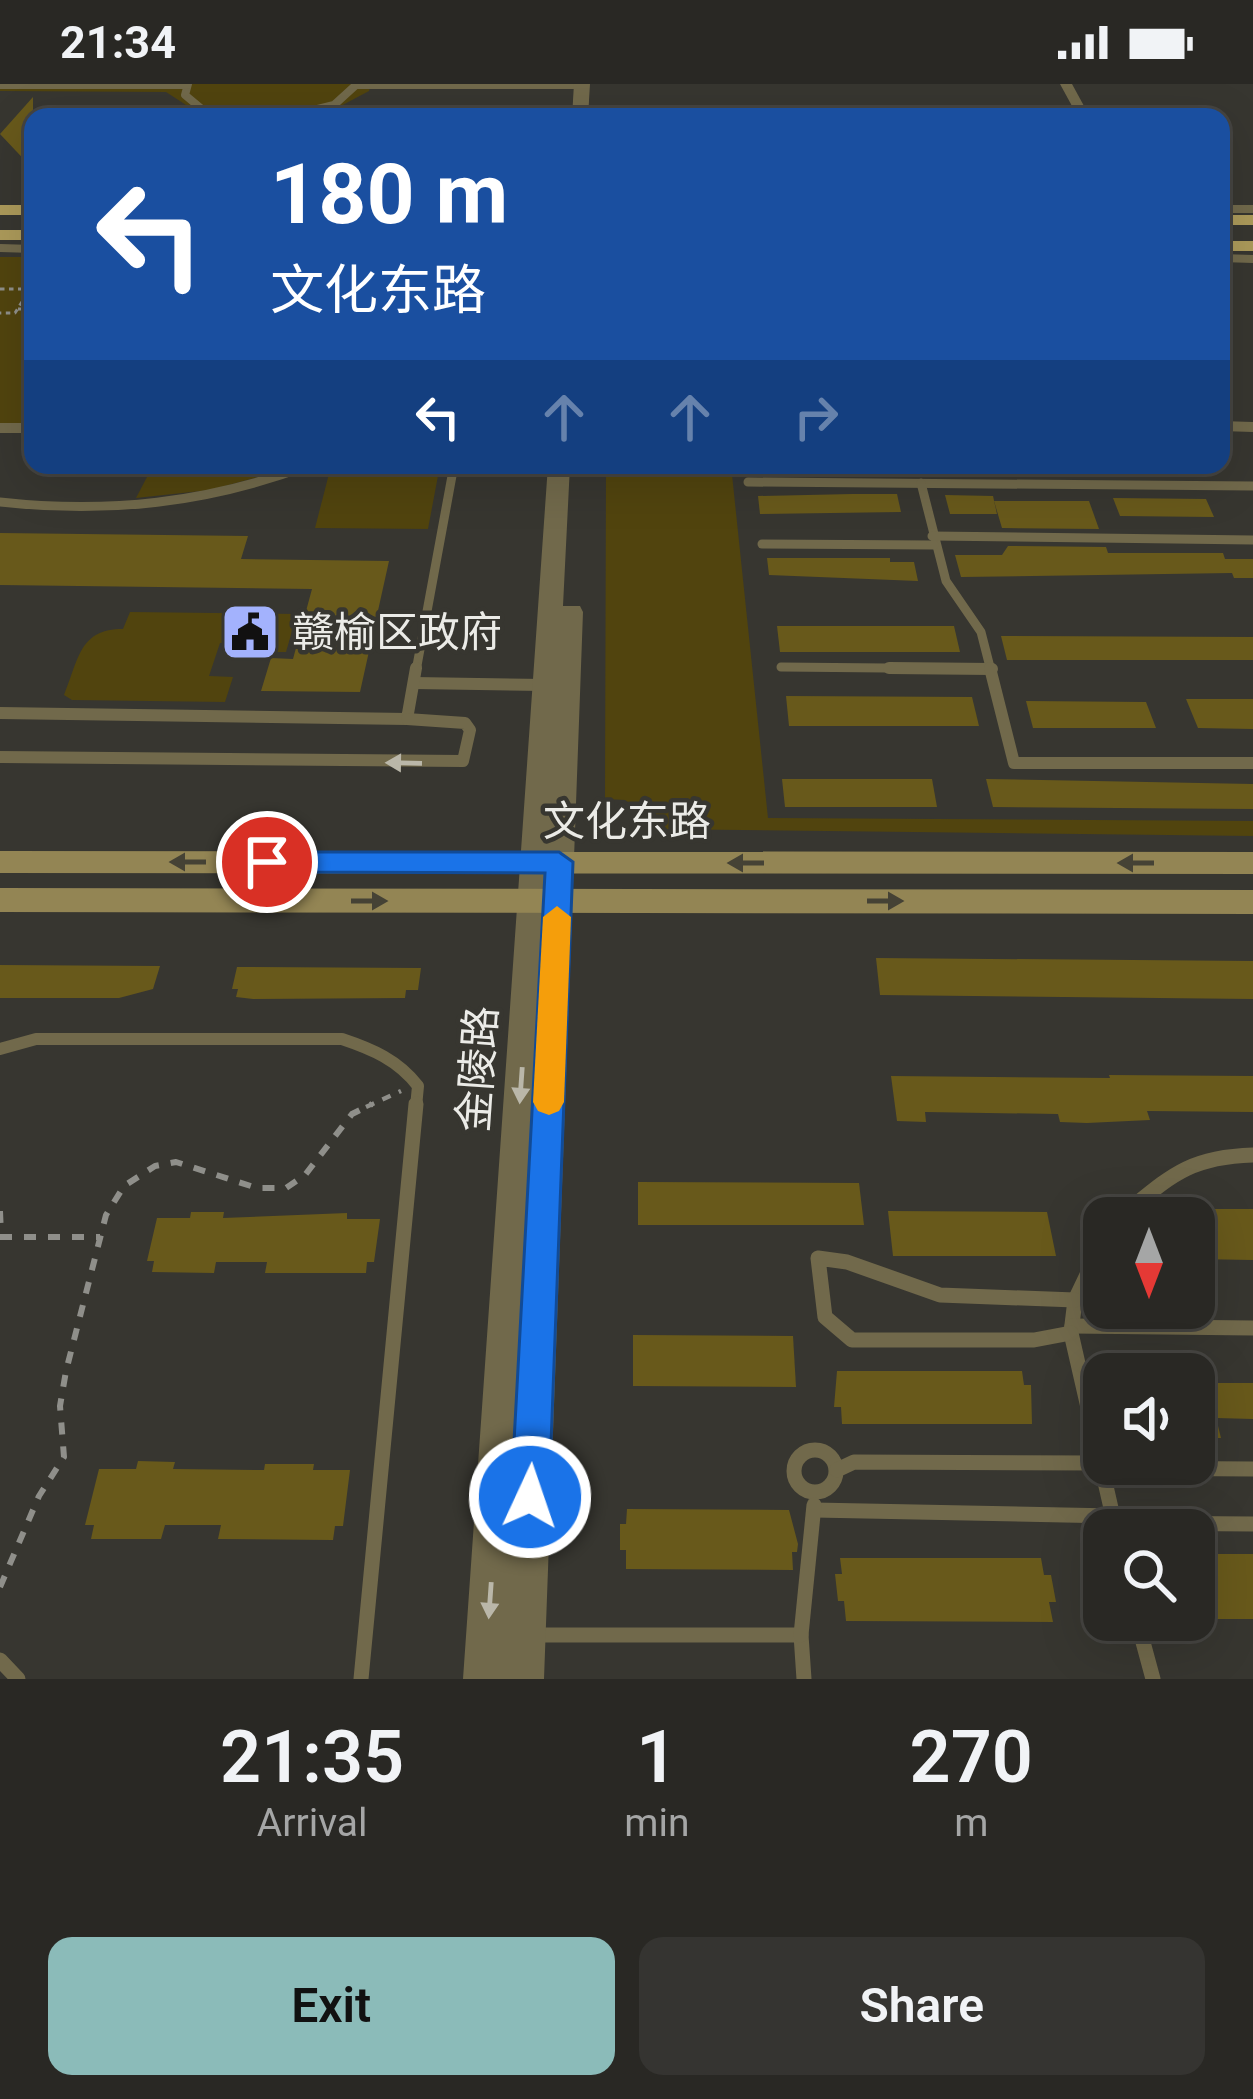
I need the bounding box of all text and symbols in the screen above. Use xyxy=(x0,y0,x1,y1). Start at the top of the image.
text: 21:34 xyxy=(60,16,176,69)
text: 180 m xyxy=(270,145,508,244)
icon: left xyxy=(72,156,228,312)
text: 文化东路 xyxy=(270,259,486,322)
icon: left xyxy=(405,384,471,450)
icon: ahead xyxy=(531,384,597,450)
icon: ahead xyxy=(657,384,723,450)
icon: right xyxy=(783,384,849,450)
public building icon: 赣榆区政府 xyxy=(219,601,281,663)
place label: 赣榆区政府 xyxy=(292,608,502,657)
one-way arrow xyxy=(384,753,422,773)
street label: 文化东路 xyxy=(543,797,711,846)
pin xyxy=(216,811,318,913)
icon: arrive xyxy=(234,829,300,895)
one-way arrow xyxy=(168,852,206,872)
one-way arrow xyxy=(726,853,764,873)
one-way arrow xyxy=(1116,853,1154,873)
one-way arrow xyxy=(351,891,389,911)
one-way arrow xyxy=(867,891,905,911)
street label: 金陵路 xyxy=(449,1004,506,1134)
one-way arrow xyxy=(512,1067,531,1104)
north arrow xyxy=(1083,1197,1215,1329)
map controls xyxy=(1083,1197,1215,1641)
button: sound xyxy=(1083,1353,1215,1485)
position arrow xyxy=(467,1434,593,1560)
button: search xyxy=(1083,1509,1215,1641)
one-way arrow xyxy=(480,1582,499,1619)
text: 21:35 xyxy=(220,1715,404,1800)
text: 1 xyxy=(636,1715,677,1800)
text: 270 xyxy=(910,1715,1033,1800)
text: Arrival xyxy=(257,1800,367,1846)
text: min xyxy=(624,1800,689,1846)
text: m xyxy=(954,1800,988,1846)
button: Exit xyxy=(48,1937,615,2075)
button: Share xyxy=(639,1937,1205,2075)

